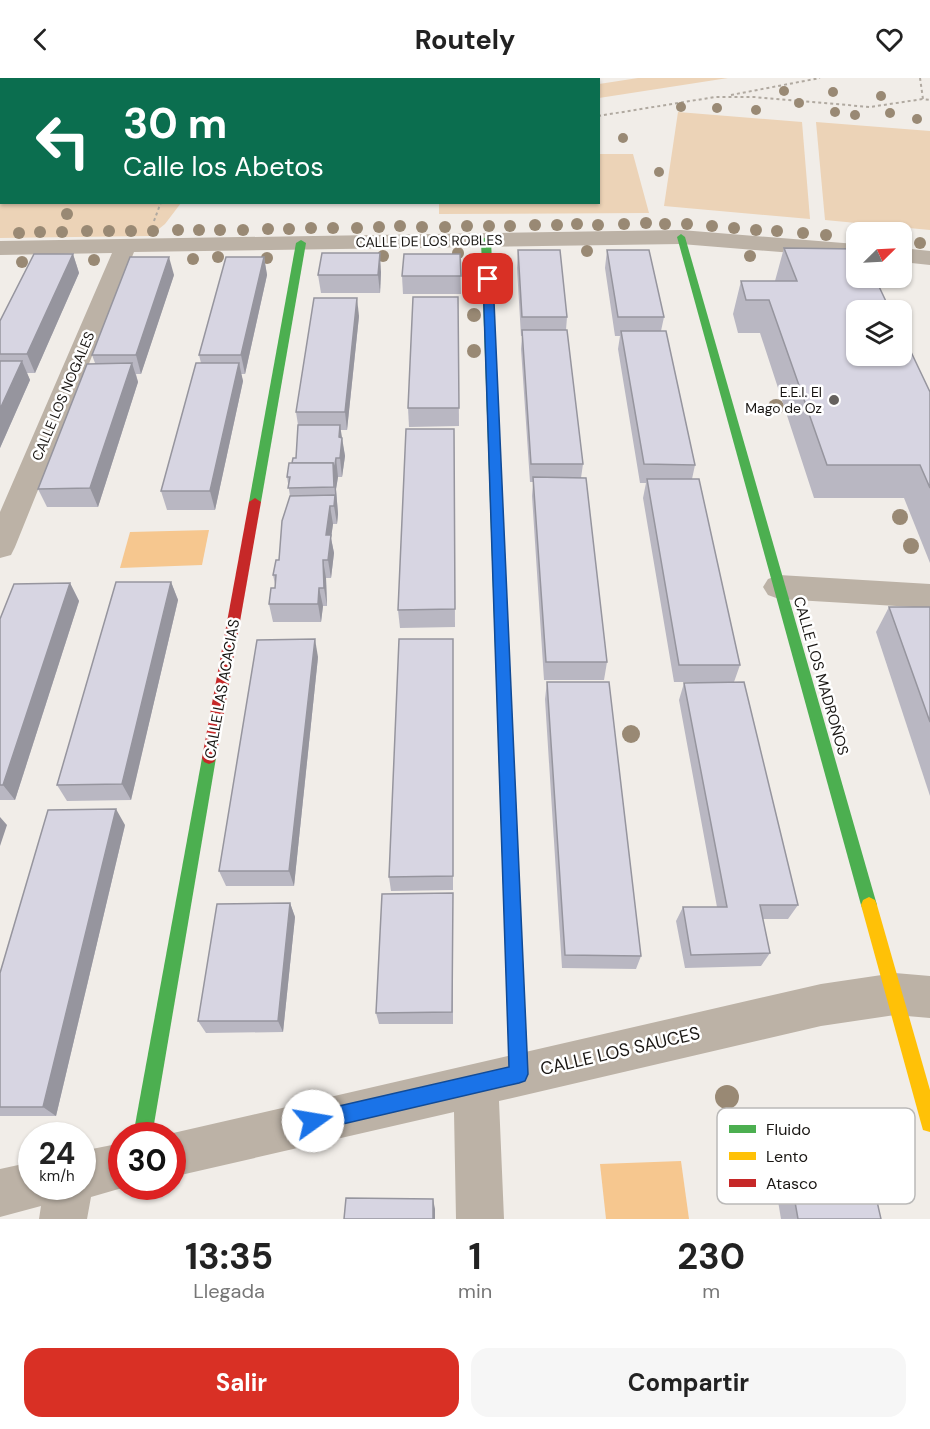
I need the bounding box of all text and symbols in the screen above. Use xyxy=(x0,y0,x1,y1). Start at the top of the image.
text: Routely xyxy=(415,22,515,57)
icon: back xyxy=(24,23,57,56)
icon: heart xyxy=(873,23,906,56)
text: 30 m xyxy=(123,96,227,151)
icon: left xyxy=(24,102,102,180)
text: Calle los Abetos xyxy=(123,149,324,184)
north arrow xyxy=(846,222,912,288)
map controls xyxy=(846,222,912,366)
street label: CALLE DE LOS ROBLES xyxy=(355,231,503,251)
pin xyxy=(462,253,513,304)
icon: arrive xyxy=(471,262,504,295)
button: layers xyxy=(846,300,912,366)
street label: CALLE LOS NOGALES xyxy=(28,329,98,463)
place label: E.E.I. El Mago de Oz xyxy=(745,383,822,417)
marker: E.E.I. El Mago de Oz xyxy=(827,393,841,407)
street label: CALLE LOS MADROÑOS xyxy=(789,594,853,758)
street label: CALLE LAS ACACIAS xyxy=(200,617,244,760)
street label: CALLE LOS SAUCES xyxy=(538,1021,702,1081)
position arrow xyxy=(281,1089,345,1153)
legend xyxy=(717,1108,915,1204)
text: Fluido xyxy=(766,1119,811,1140)
speed limit sign: 30 xyxy=(108,1122,186,1200)
text: 24 xyxy=(39,1134,75,1173)
text: Lento xyxy=(766,1146,808,1167)
text: km/h xyxy=(39,1166,75,1186)
text: Atasco xyxy=(766,1173,818,1194)
text: 13:35 xyxy=(185,1233,273,1280)
text: 1 xyxy=(469,1233,482,1280)
text: 230 xyxy=(677,1233,745,1280)
text: Llegada xyxy=(193,1278,265,1304)
text: min xyxy=(458,1278,492,1304)
text: m xyxy=(702,1278,720,1304)
button: Salir xyxy=(24,1348,459,1417)
button: Compartir xyxy=(471,1348,906,1417)

